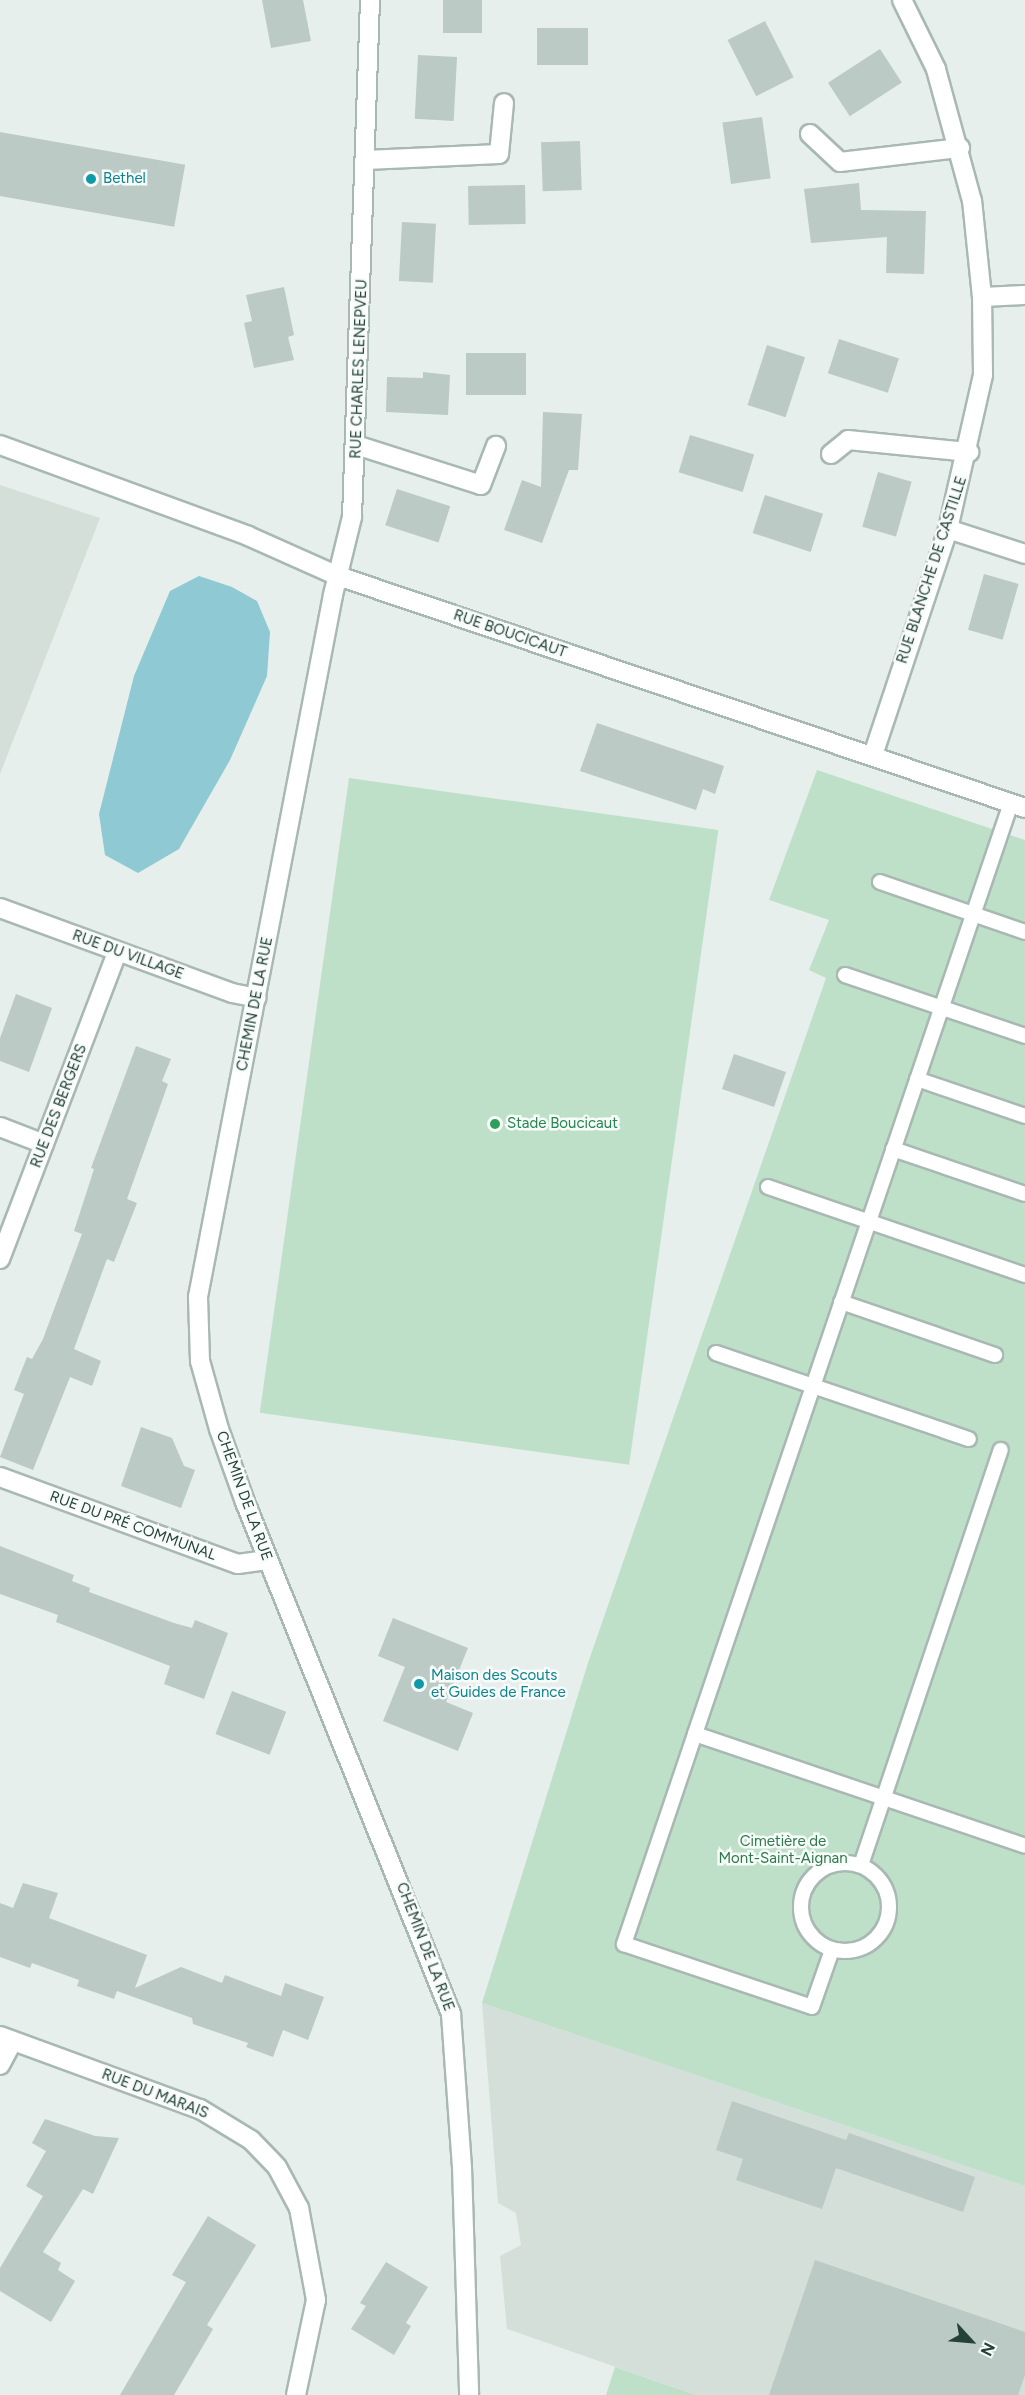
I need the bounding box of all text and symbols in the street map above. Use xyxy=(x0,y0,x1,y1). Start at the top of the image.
place label: Bethel xyxy=(103,170,146,188)
marker: Bethel xyxy=(84,172,98,186)
street label: RUE CHARLES LENEPVEU xyxy=(347,279,371,459)
street label: RUE BLANCHE DE CASTILLE xyxy=(893,474,971,666)
street label: RUE BOUCICAUT xyxy=(451,606,569,662)
street label: RUE DU VILLAGE xyxy=(70,926,186,984)
street label: CHEMIN DE LA RUE xyxy=(233,935,277,1073)
street label: RUE DES BERGERS xyxy=(27,1042,91,1170)
place label: Stade Boucicaut xyxy=(507,1115,618,1133)
marker: Stade Boucicaut xyxy=(488,1117,502,1131)
street label: CHEMIN DE LA RUE xyxy=(212,1429,276,1563)
street label: RUE DU PRÉ COMMUNAL xyxy=(47,1487,219,1565)
place label: Maison des Scouts et Guides de France xyxy=(431,1666,566,1701)
marker: Maison des Scouts et Guides de France xyxy=(412,1677,426,1691)
park label: Cimetière de Mont-Saint-Aignan xyxy=(718,1832,848,1867)
street label: CHEMIN DE LA RUE xyxy=(392,1880,458,2014)
street label: RUE DU MARAIS xyxy=(99,2065,211,2123)
north arrow xyxy=(941,2311,1001,2371)
text: N xyxy=(976,2339,999,2359)

